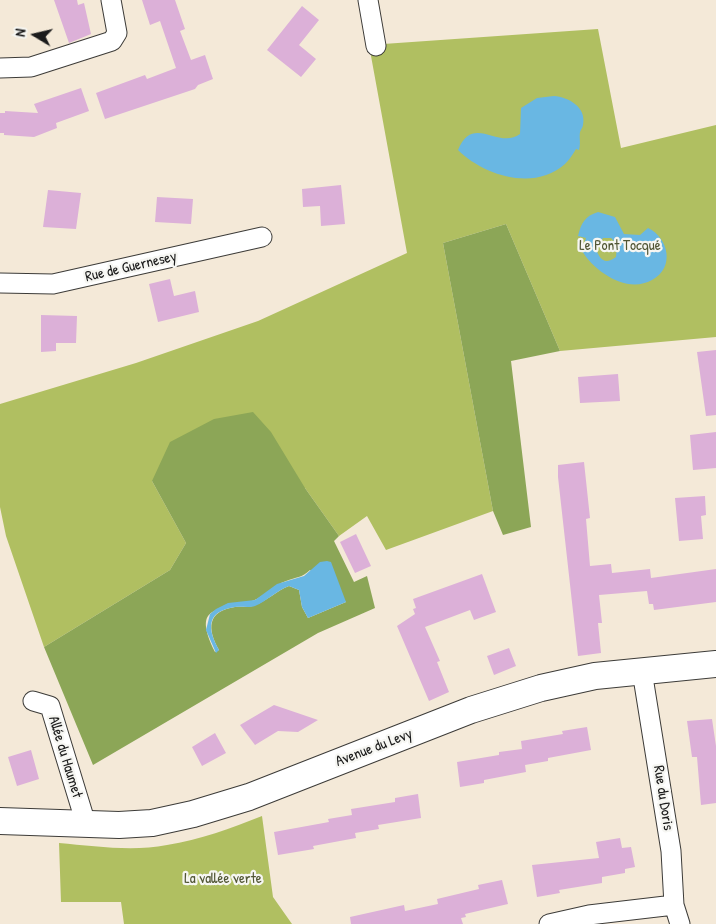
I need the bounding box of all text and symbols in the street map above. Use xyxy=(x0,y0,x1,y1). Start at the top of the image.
north arrow xyxy=(10,10,60,60)
text: N xyxy=(10,27,30,38)
park label: Le Pont Tocqué xyxy=(579,237,661,255)
street label: Rue de Guernesey xyxy=(84,248,178,286)
street label: Allée du Haumet xyxy=(44,714,86,800)
street label: Avenue du Levy xyxy=(333,725,415,771)
street label: Rue du Doris xyxy=(649,764,677,832)
park label: La vallée verte xyxy=(184,870,262,888)

